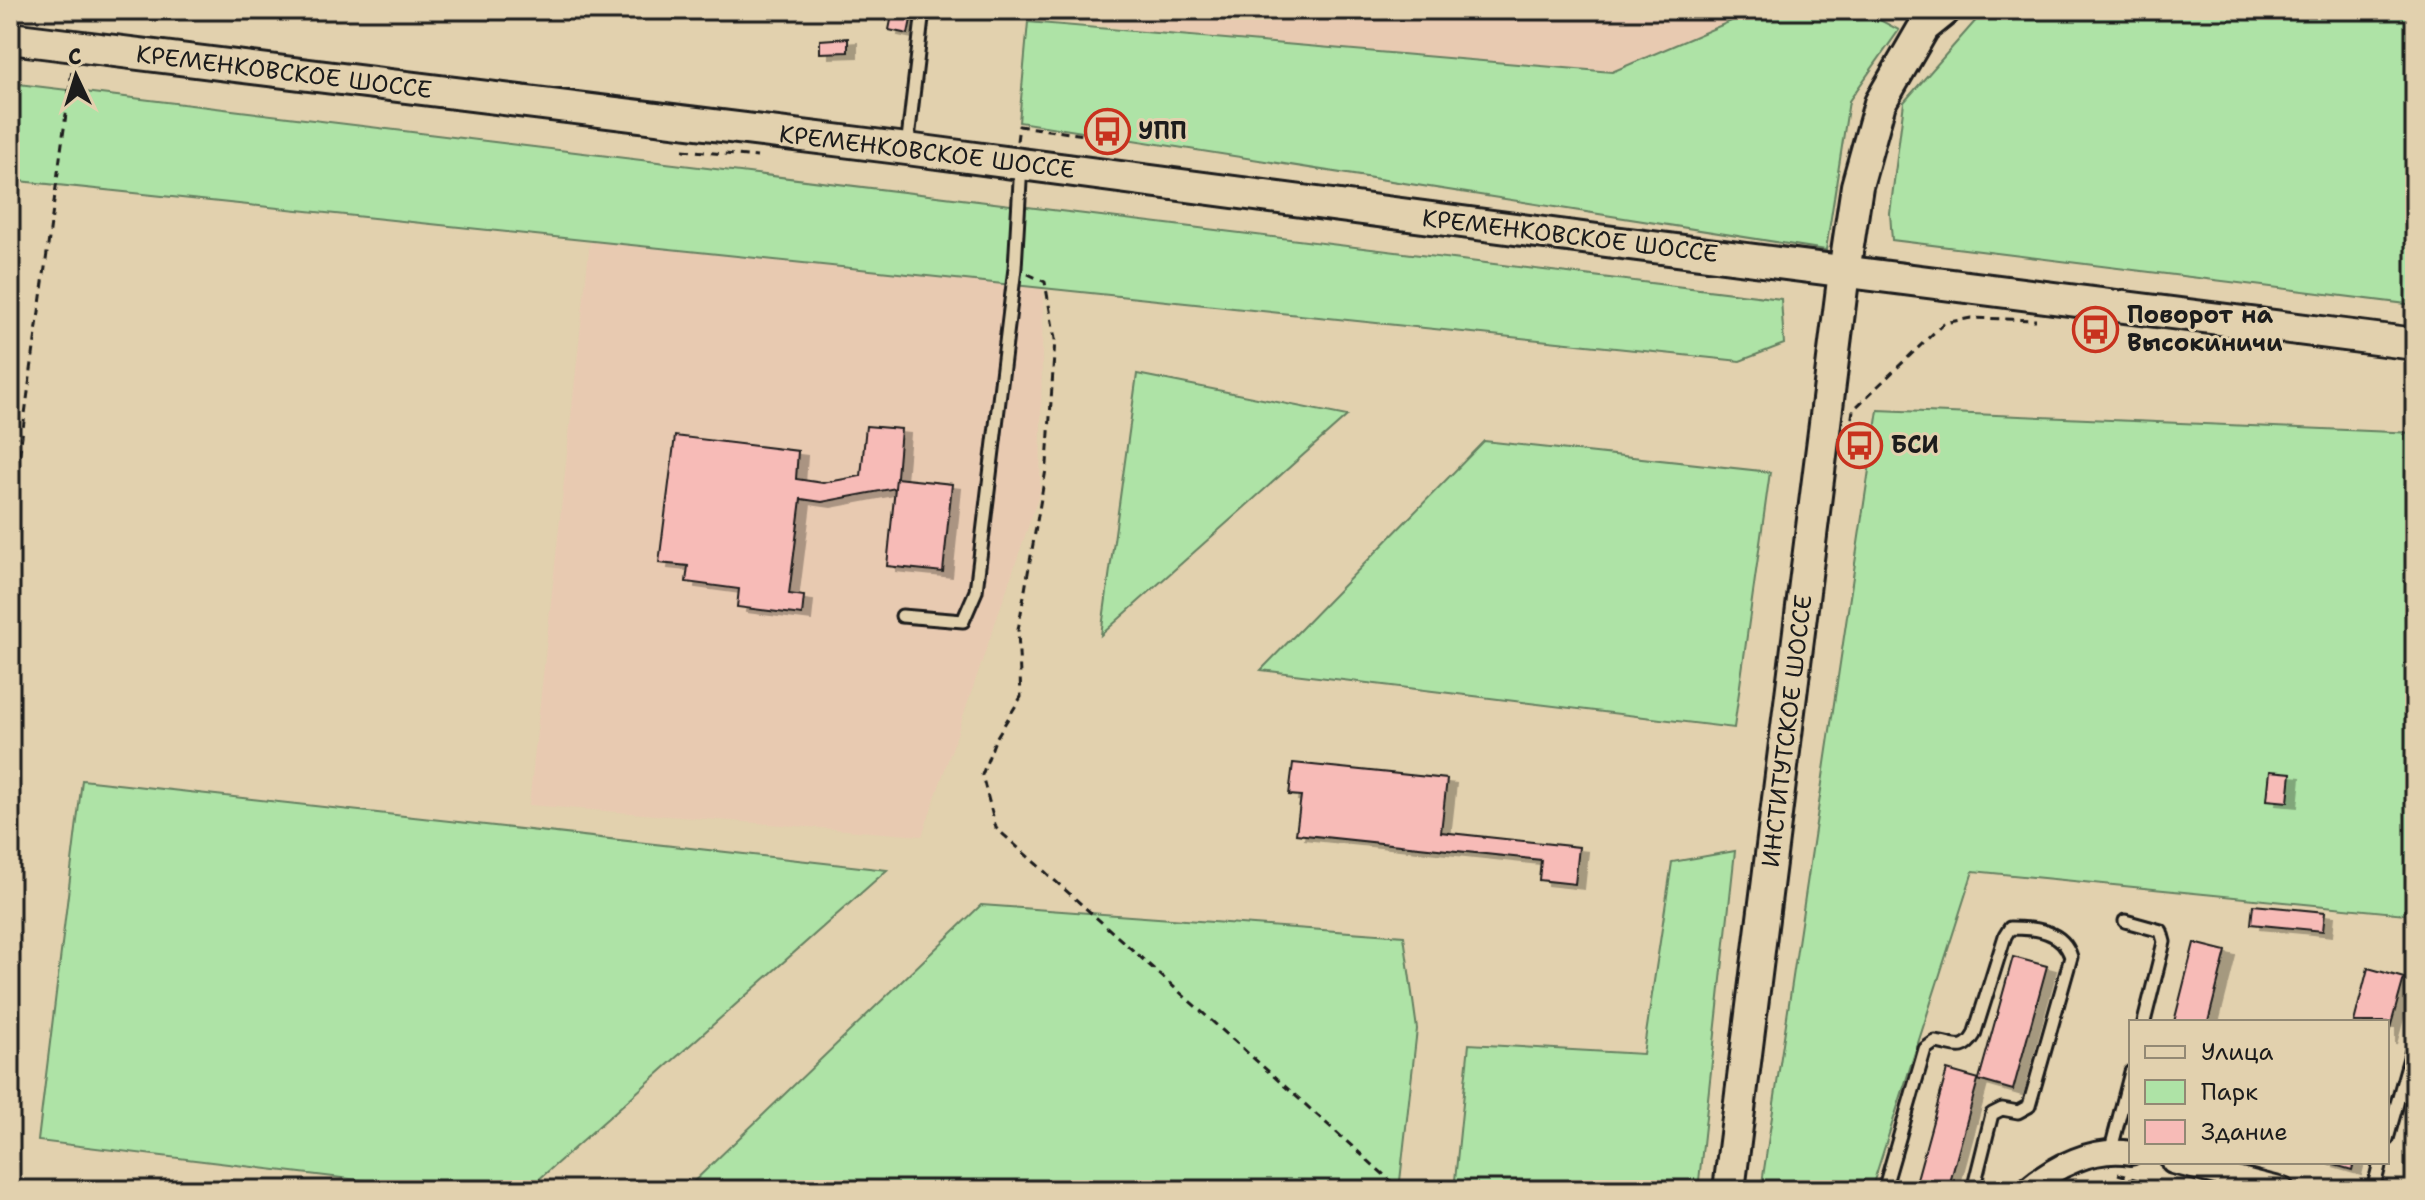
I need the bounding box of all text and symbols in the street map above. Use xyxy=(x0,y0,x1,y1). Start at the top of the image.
north arrow xyxy=(36,36,116,116)
street label: КРЕМЕНКОВСКОЕ ШОССЕ xyxy=(134,38,434,106)
text: С xyxy=(67,42,82,71)
bus stop icon: УПП xyxy=(1083,107,1131,155)
place label: УПП xyxy=(1138,115,1187,147)
street label: КРЕМЕНКОВСКОЕ ШОССЕ xyxy=(777,118,1077,186)
street label: КРЕМЕНКОВСКОЕ ШОССЕ xyxy=(1420,202,1720,270)
place label: Поворот на Высокиничи xyxy=(2127,299,2283,359)
bus stop icon: Поворот на Высокиничи xyxy=(2072,305,2120,353)
bus stop icon: БСИ xyxy=(1836,421,1884,469)
place label: БСИ xyxy=(1891,429,1939,461)
street label: ИНСТИТУТСКОЕ ШОССЕ xyxy=(1754,593,1820,869)
legend xyxy=(2129,1020,2389,1164)
text: Улица xyxy=(2201,1036,2274,1068)
text: Парк xyxy=(2201,1076,2258,1108)
text: Здание xyxy=(2201,1116,2288,1148)

